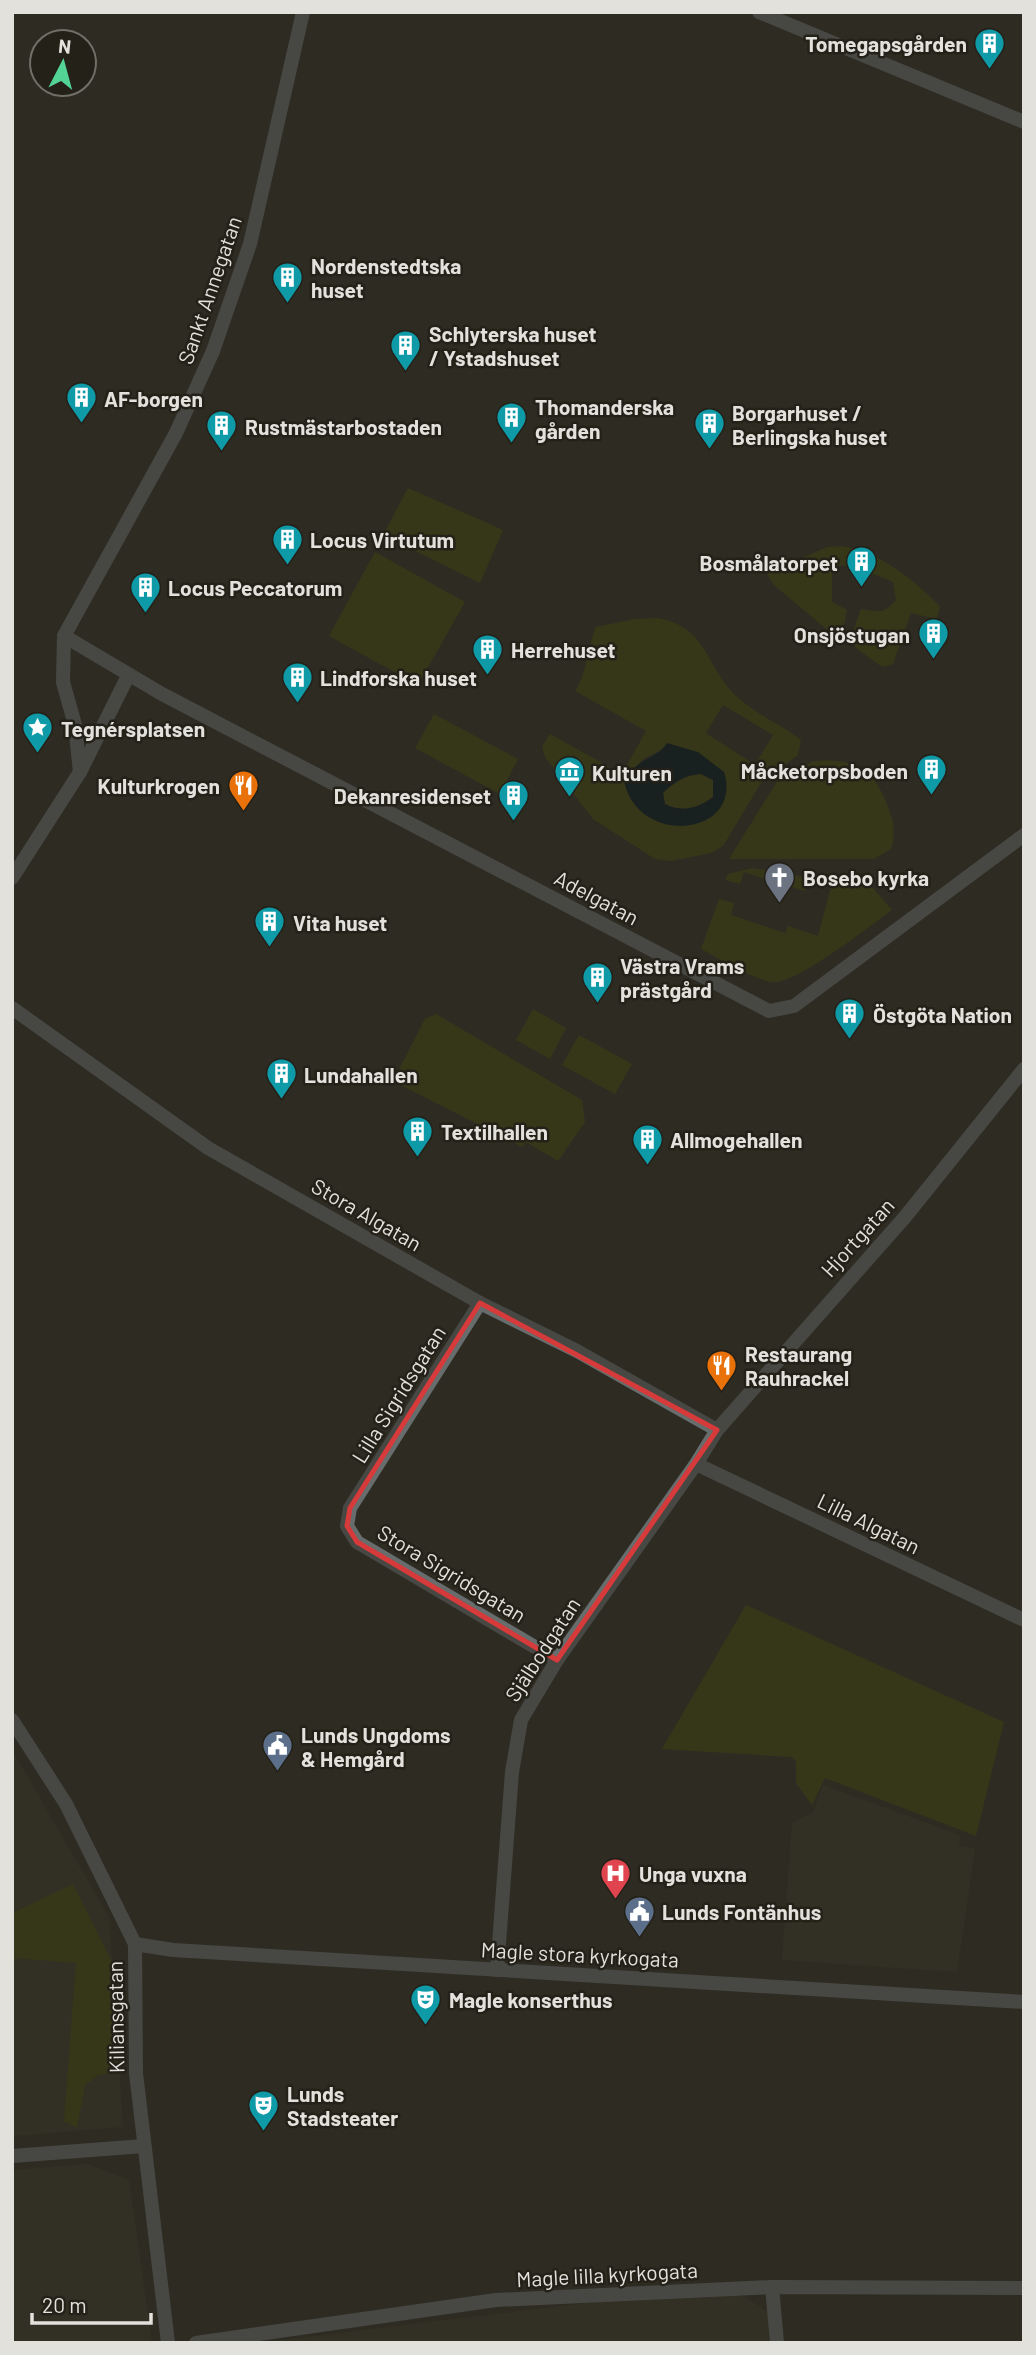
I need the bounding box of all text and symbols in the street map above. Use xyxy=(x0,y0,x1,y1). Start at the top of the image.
building icon: Tomegapsgården xyxy=(973,26,1007,70)
north arrow xyxy=(28,28,98,98)
place label: Tomegapsgården xyxy=(805,31,967,56)
text: N xyxy=(57,33,72,58)
street label: Sankt Annegatan xyxy=(172,213,246,367)
place label: Nordenstedtska huset xyxy=(311,253,461,302)
building icon: Nordenstedtska huset xyxy=(271,260,305,304)
place label: Schlyterska huset / Ystadshuset xyxy=(429,321,596,370)
building icon: Schlyterska huset / Ystadshuset xyxy=(389,328,423,372)
building icon: AF-borgen xyxy=(64,381,98,425)
place label: AF-borgen xyxy=(104,386,203,411)
place label: Thomanderska gården xyxy=(535,394,674,443)
place label: Borgarhuset / Berlingska huset xyxy=(732,400,887,449)
building icon: Thomanderska gården xyxy=(495,401,529,445)
building icon: Borgarhuset / Berlingska huset xyxy=(692,407,726,451)
building icon: Rustmästarbostaden xyxy=(205,409,239,453)
place label: Rustmästarbostaden xyxy=(245,414,442,439)
building icon: Locus Virtutum xyxy=(270,522,304,566)
place label: Locus Virtutum xyxy=(310,527,454,552)
building icon: Bosmålatorpet xyxy=(844,545,878,589)
place label: Bosmålatorpet xyxy=(700,550,838,575)
building icon: Locus Peccatorum xyxy=(128,570,162,614)
place label: Locus Peccatorum xyxy=(168,575,342,600)
building icon: Onsjöstugan xyxy=(916,617,950,661)
place label: Onsjöstugan xyxy=(794,622,910,647)
building icon: Herrehuset xyxy=(471,632,505,676)
place label: Herrehuset xyxy=(511,637,616,662)
building icon: Lindforska huset xyxy=(280,660,314,704)
place label: Lindforska huset xyxy=(320,665,477,690)
place icon: Tegnérsplatsen xyxy=(21,711,55,755)
place label: Tegnérsplatsen xyxy=(61,716,205,741)
building icon: Måcketorpsboden xyxy=(914,753,948,797)
museum icon: Kulturen xyxy=(552,755,586,799)
place label: Måcketorpsboden xyxy=(741,758,908,783)
place label: Kulturen xyxy=(592,760,672,785)
restaurant icon: Kulturkrogen xyxy=(226,768,260,812)
place label: Kulturkrogen xyxy=(98,773,220,798)
building icon: Dekanresidenset xyxy=(497,778,531,822)
place label: Dekanresidenset xyxy=(334,783,491,808)
church icon: Bosebo kyrka xyxy=(763,860,797,904)
street label: Adelgatan xyxy=(551,864,643,930)
place label: Bosebo kyrka xyxy=(803,865,929,890)
building icon: Vita huset xyxy=(253,905,287,949)
place label: Vita huset xyxy=(293,910,387,935)
place label: Västra Vrams prästgård xyxy=(620,953,744,1002)
building icon: Västra Vrams prästgård xyxy=(580,960,614,1004)
building icon: Östgöta Nation xyxy=(833,997,867,1041)
place label: Östgöta Nation xyxy=(873,1002,1012,1027)
building icon: Lundahallen xyxy=(264,1057,298,1101)
place label: Lundahallen xyxy=(304,1062,418,1087)
building icon: Textilhallen xyxy=(401,1114,435,1158)
place label: Textilhallen xyxy=(441,1119,548,1144)
building icon: Allmogehallen xyxy=(630,1122,664,1166)
place label: Allmogehallen xyxy=(670,1127,802,1152)
street label: Stora Algatan xyxy=(308,1172,426,1256)
street label: Hjortgatan xyxy=(815,1192,899,1282)
street label: Lilla Sigridsgatan xyxy=(346,1321,450,1467)
place label: Restaurang Rauhrackel xyxy=(745,1341,852,1390)
restaurant icon: Restaurang Rauhrackel xyxy=(705,1348,739,1392)
street label: Lilla Algatan xyxy=(814,1487,924,1559)
street label: Stora Sigridsgatan xyxy=(373,1519,531,1627)
street label: Själbodgatan xyxy=(499,1592,585,1706)
place label: Lunds Ungdoms & Hemgård xyxy=(301,1722,451,1771)
public building icon: Lunds Ungdoms & Hemgård xyxy=(261,1729,295,1773)
hospital icon: Unga vuxna xyxy=(599,1856,633,1900)
place label: Unga vuxna xyxy=(639,1861,747,1886)
public building icon: Lunds Fontänhus xyxy=(622,1894,656,1938)
place label: Lunds Fontänhus xyxy=(662,1899,821,1924)
street label: Magle stora kyrkogata xyxy=(480,1936,680,1972)
street label: Kiliansgatan xyxy=(102,1961,128,2073)
theatre icon: Magle konserthus xyxy=(409,1982,443,2026)
place label: Magle konserthus xyxy=(449,1987,613,2012)
place label: Lunds Stadsteater xyxy=(287,2081,398,2130)
theatre icon: Lunds Stadsteater xyxy=(247,2088,281,2132)
street label: Magle lilla kyrkogata xyxy=(516,2257,698,2291)
scale bar xyxy=(32,2282,150,2326)
text: 20 m xyxy=(42,2292,87,2317)

